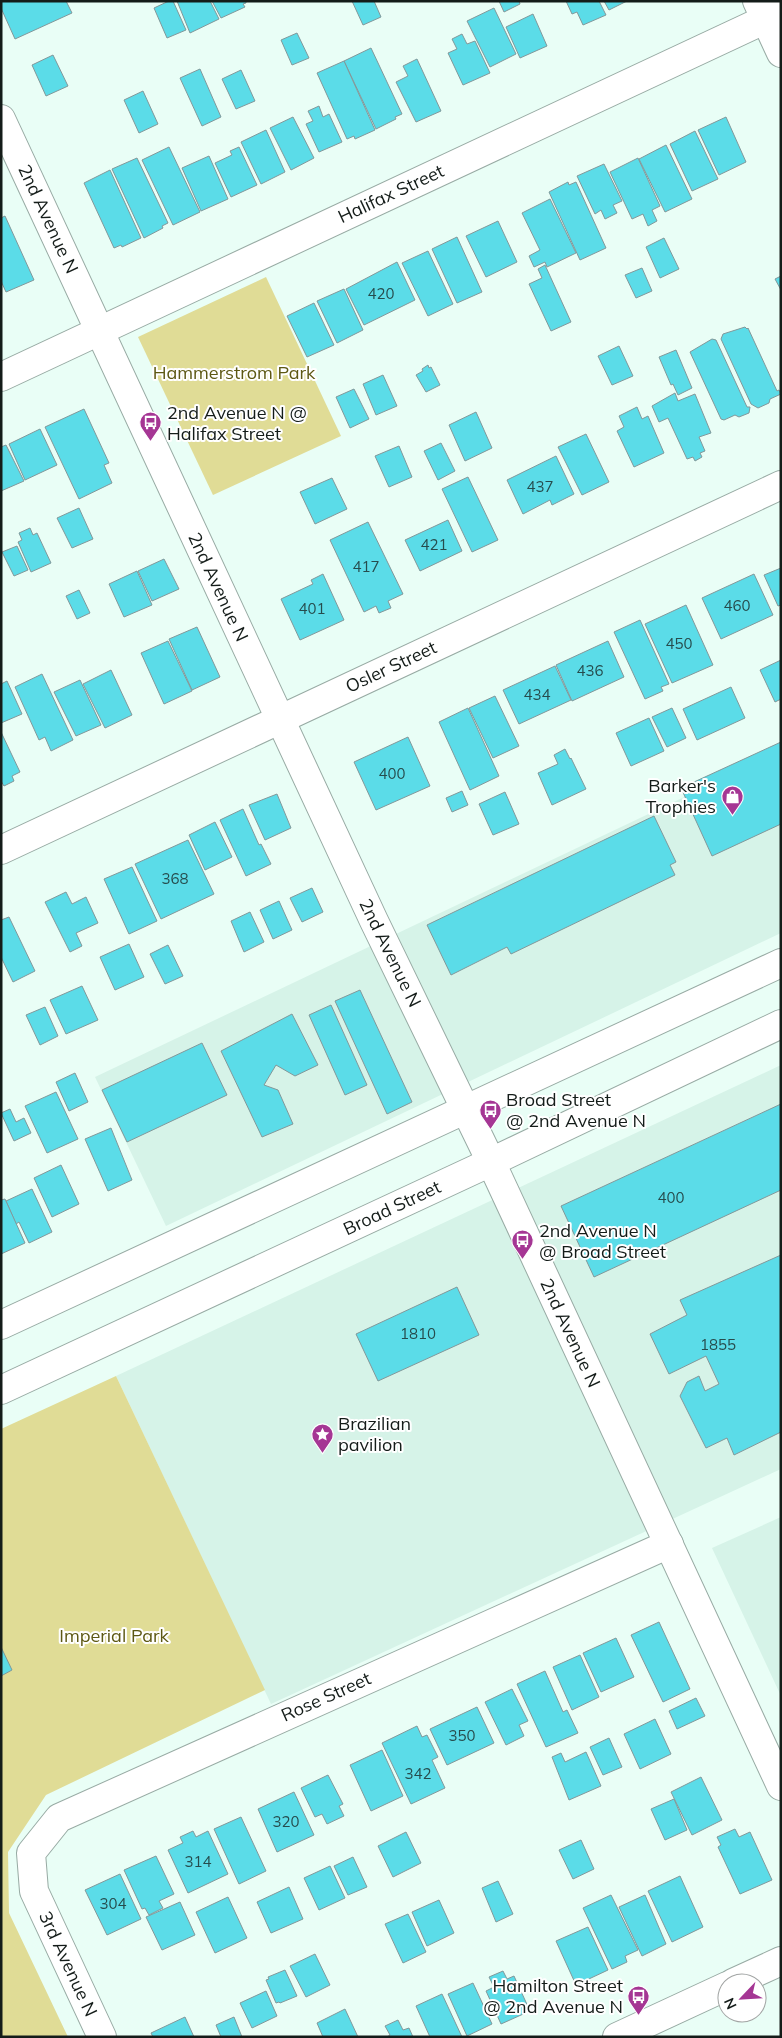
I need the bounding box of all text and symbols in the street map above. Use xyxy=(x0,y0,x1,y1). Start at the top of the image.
street label: Halifax Street xyxy=(334,159,447,228)
street label: 2nd Avenue N xyxy=(13,161,84,277)
house number: 420 xyxy=(367,284,395,303)
park label: Hammerstrom Park xyxy=(153,361,316,384)
place label: 2nd Avenue N @ Halifax Street xyxy=(167,401,307,445)
bus stop icon: 2nd Avenue N @ Halifax Street xyxy=(139,411,163,442)
house number: 437 xyxy=(526,477,554,496)
street label: 2nd Avenue N xyxy=(183,529,254,645)
house number: 421 xyxy=(420,535,448,554)
house number: 417 xyxy=(352,557,380,576)
house number: 460 xyxy=(723,596,751,615)
house number: 401 xyxy=(298,599,326,618)
house number: 450 xyxy=(665,634,693,653)
street label: Osler Street xyxy=(342,635,440,698)
house number: 436 xyxy=(576,661,604,680)
house number: 434 xyxy=(523,685,551,704)
house number: 400 xyxy=(378,764,406,783)
place label: Barker's Trophies xyxy=(645,774,716,818)
shop icon: Barker's Trophies xyxy=(720,784,744,815)
house number: 368 xyxy=(161,869,189,888)
street label: 2nd Avenue N xyxy=(354,895,427,1011)
place label: Broad Street @ 2nd Avenue N xyxy=(506,1088,646,1132)
bus stop icon: Broad Street @ 2nd Avenue N xyxy=(478,1098,502,1129)
street label: Broad Street xyxy=(339,1175,444,1240)
house number: 400 xyxy=(657,1188,685,1207)
place label: 2nd Avenue N @ Broad Street xyxy=(539,1219,666,1263)
bus stop icon: 2nd Avenue N @ Broad Street xyxy=(511,1229,535,1260)
street label: 2nd Avenue N xyxy=(535,1275,606,1391)
house number: 1810 xyxy=(400,1324,436,1343)
house number: 1855 xyxy=(700,1335,736,1354)
place label: Brazilian pavilion xyxy=(338,1412,411,1456)
place icon: Brazilian pavilion xyxy=(310,1422,334,1453)
park label: Imperial Park xyxy=(59,1624,170,1647)
street label: Rose Street xyxy=(277,1667,374,1727)
house number: 350 xyxy=(448,1726,476,1745)
house number: 342 xyxy=(404,1764,432,1783)
house number: 320 xyxy=(272,1812,300,1831)
house number: 314 xyxy=(184,1852,212,1871)
house number: 304 xyxy=(99,1894,127,1913)
street label: 3rd Avenue N xyxy=(34,1907,103,2020)
north arrow xyxy=(717,1973,767,2023)
place label: Hamilton Street @ 2nd Avenue N xyxy=(483,1974,623,2018)
bus stop icon: Hamilton Street @ 2nd Avenue N xyxy=(627,1984,651,2015)
text: N xyxy=(720,1995,741,2012)

